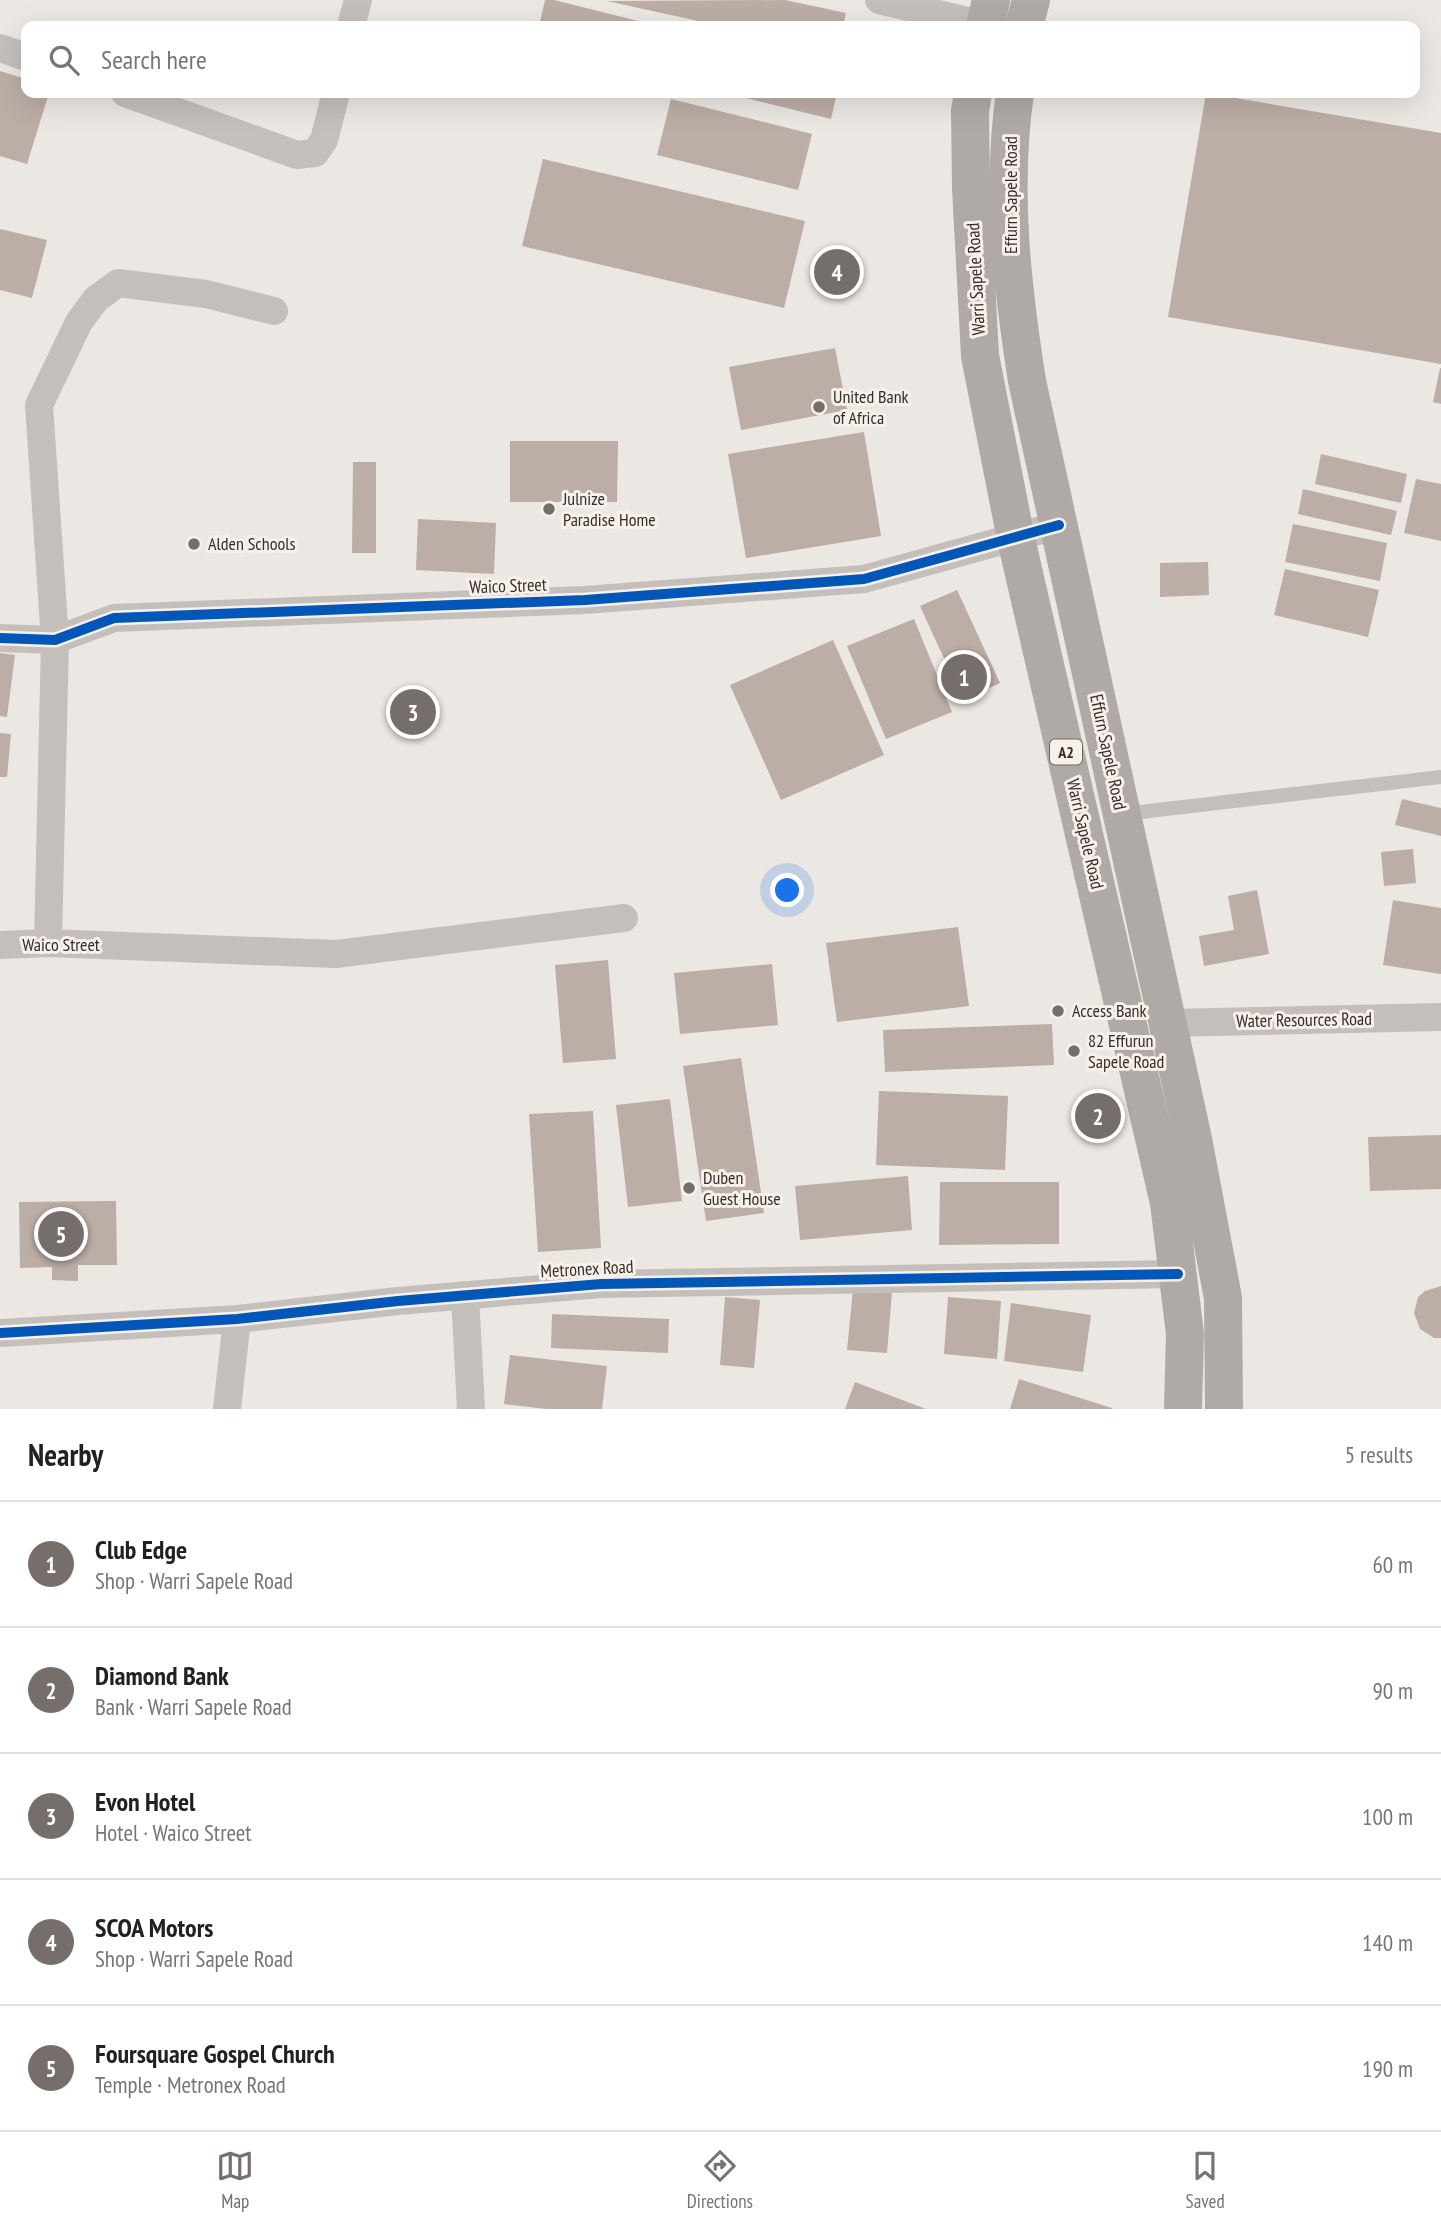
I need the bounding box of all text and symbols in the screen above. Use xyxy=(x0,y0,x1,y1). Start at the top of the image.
search box xyxy=(21,21,1420,98)
icon: search xyxy=(45,41,83,79)
text: Search here xyxy=(101,43,207,76)
street label: Effurn Sapele Road xyxy=(999,136,1022,254)
street label: Warri Sapele Road xyxy=(961,222,990,336)
pin: 4 xyxy=(814,246,860,298)
place label: United Bank of Africa xyxy=(833,385,909,429)
marker: United Bank of Africa xyxy=(811,399,827,415)
place label: Julnize Paradise Home xyxy=(562,487,656,531)
marker: Julnize Paradise Home xyxy=(541,501,557,517)
place label: Alden Schools xyxy=(208,532,296,555)
marker: Alden Schools xyxy=(186,536,202,552)
street label: Waico Street xyxy=(469,573,547,598)
pin: 1 xyxy=(941,651,987,703)
pin: 3 xyxy=(390,686,436,738)
street label: Effurn Sapele Road xyxy=(1085,692,1132,812)
road number: A2 xyxy=(1050,740,1082,764)
street label: Warri Sapele Road xyxy=(1062,776,1109,891)
your location xyxy=(770,873,804,907)
street label: Waico Street xyxy=(22,933,100,956)
place label: Access Bank xyxy=(1072,999,1147,1022)
marker: Access Bank xyxy=(1050,1003,1066,1019)
street label: Water Resources Road xyxy=(1236,1007,1372,1032)
place label: 82 Effurun Sapele Road xyxy=(1088,1029,1164,1073)
marker: 82 Effurun Sapele Road xyxy=(1066,1043,1082,1059)
pin: 2 xyxy=(1075,1090,1121,1142)
place label: Duben Guest House xyxy=(703,1166,781,1210)
marker: Duben Guest House xyxy=(681,1180,697,1196)
pin: 5 xyxy=(38,1208,84,1260)
street label: Metronex Road xyxy=(540,1255,634,1282)
text: Nearby xyxy=(28,1435,103,1474)
text: 5 results xyxy=(1345,1440,1413,1469)
text: Club Edge xyxy=(95,1533,187,1566)
text: 1 xyxy=(46,1550,57,1579)
text: 60 m xyxy=(1372,1550,1413,1579)
text: Shop · Warri Sapele Road xyxy=(95,1566,293,1595)
text: Diamond Bank xyxy=(95,1659,229,1692)
text: 2 xyxy=(46,1676,57,1705)
text: 90 m xyxy=(1372,1676,1413,1705)
text: Bank · Warri Sapele Road xyxy=(95,1692,292,1721)
text: Evon Hotel xyxy=(95,1785,195,1818)
text: 3 xyxy=(46,1802,57,1831)
text: 100 m xyxy=(1362,1802,1413,1831)
text: Hotel · Waico Street xyxy=(95,1818,252,1847)
text: SCOA Motors xyxy=(95,1911,213,1944)
text: 4 xyxy=(46,1928,57,1957)
text: 140 m xyxy=(1362,1928,1413,1957)
text: Shop · Warri Sapele Road xyxy=(95,1944,293,1973)
text: Foursquare Gospel Church xyxy=(95,2037,335,2070)
text: 5 xyxy=(46,2054,57,2083)
text: 190 m xyxy=(1362,2054,1413,2083)
text: Temple · Metronex Road xyxy=(95,2070,286,2099)
tab: Map xyxy=(216,2147,254,2213)
tab: Directions xyxy=(687,2147,753,2213)
tab: Saved xyxy=(1186,2147,1225,2213)

